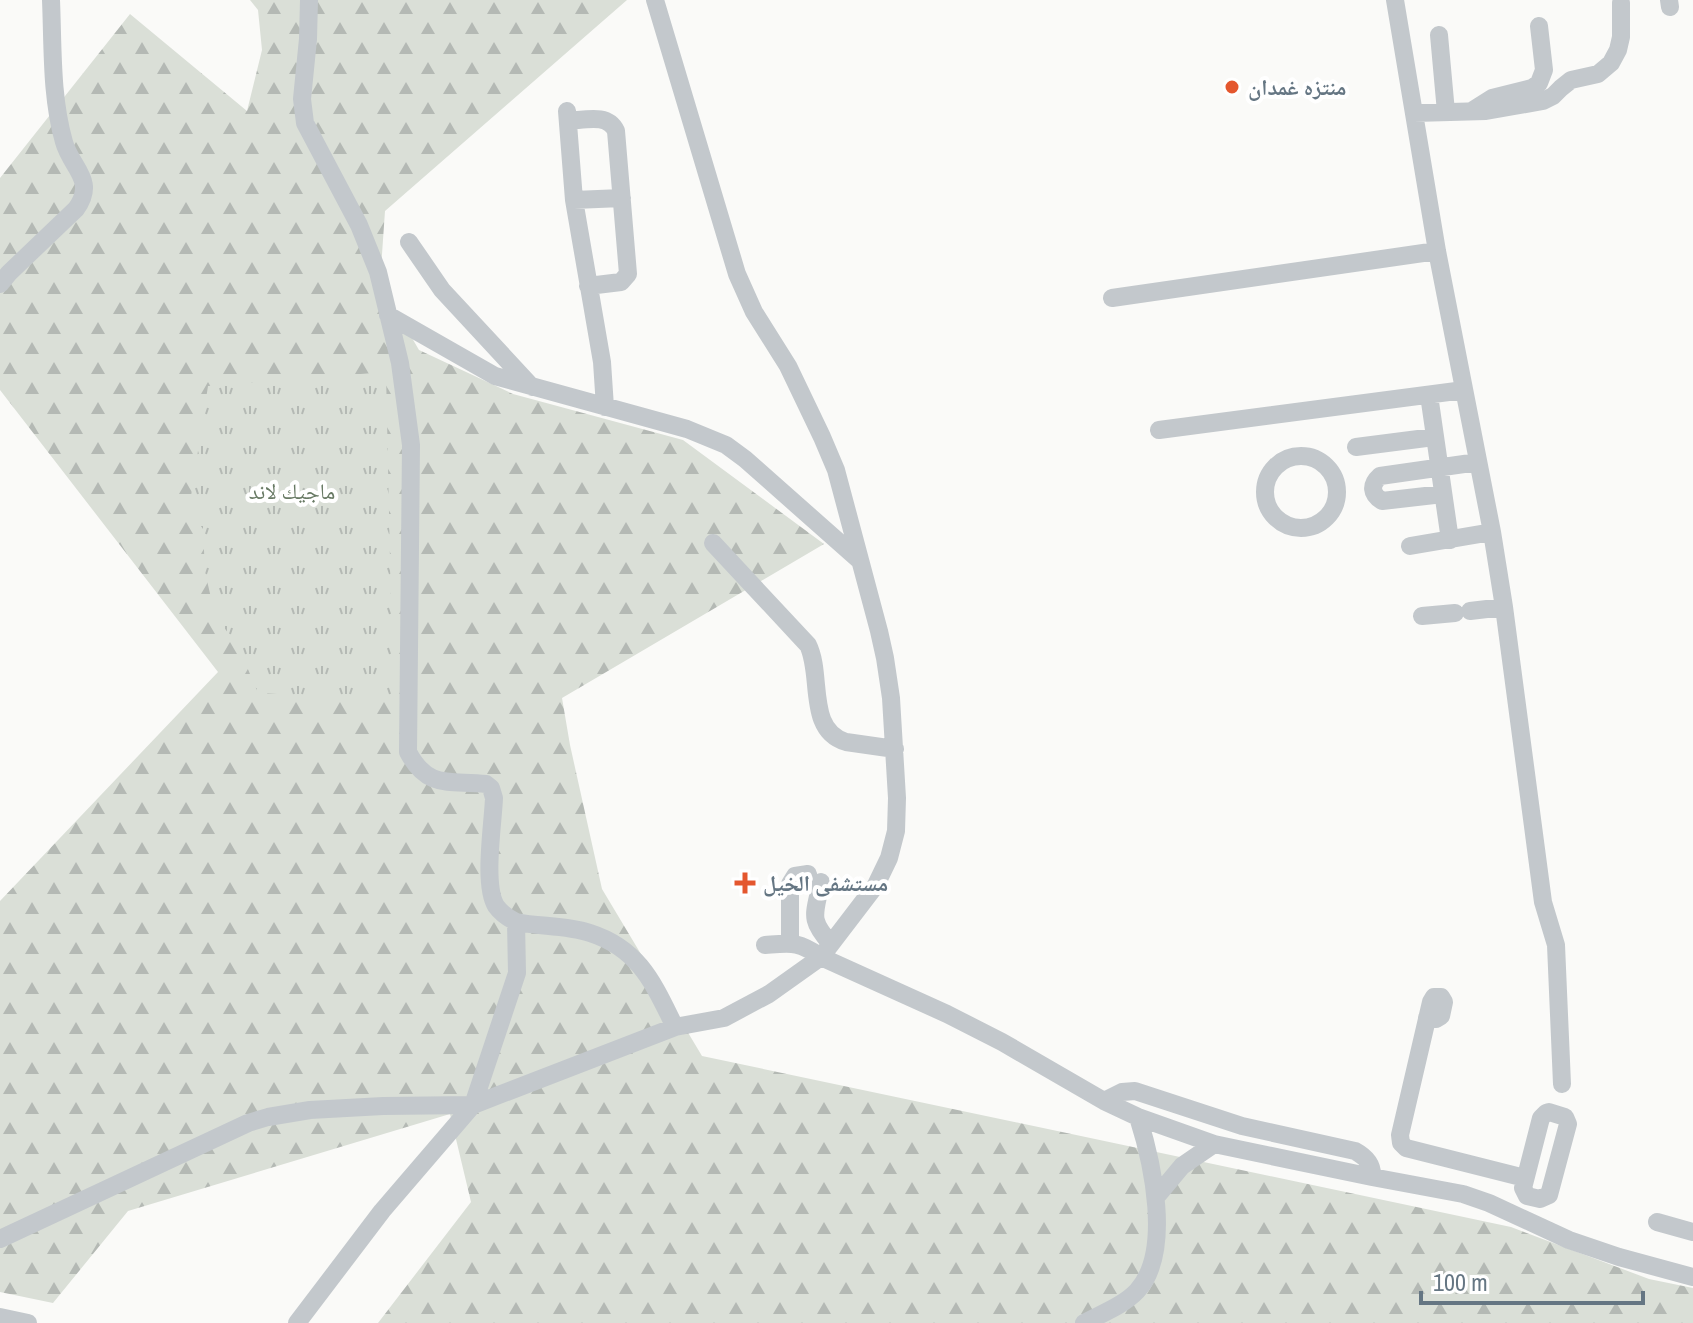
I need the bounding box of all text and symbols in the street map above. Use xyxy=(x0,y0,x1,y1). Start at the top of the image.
place label: منتزه غمدان xyxy=(1248,72,1346,102)
marker: منتزه غمدان xyxy=(1223,78,1241,96)
park label: ماجيك لاند xyxy=(249,476,335,506)
place label: مستشفى الخيل xyxy=(763,868,888,898)
marker: مستشفى الخيل xyxy=(734,872,756,894)
scale bar xyxy=(1421,1255,1643,1305)
text: 100 m xyxy=(1433,1266,1488,1298)

